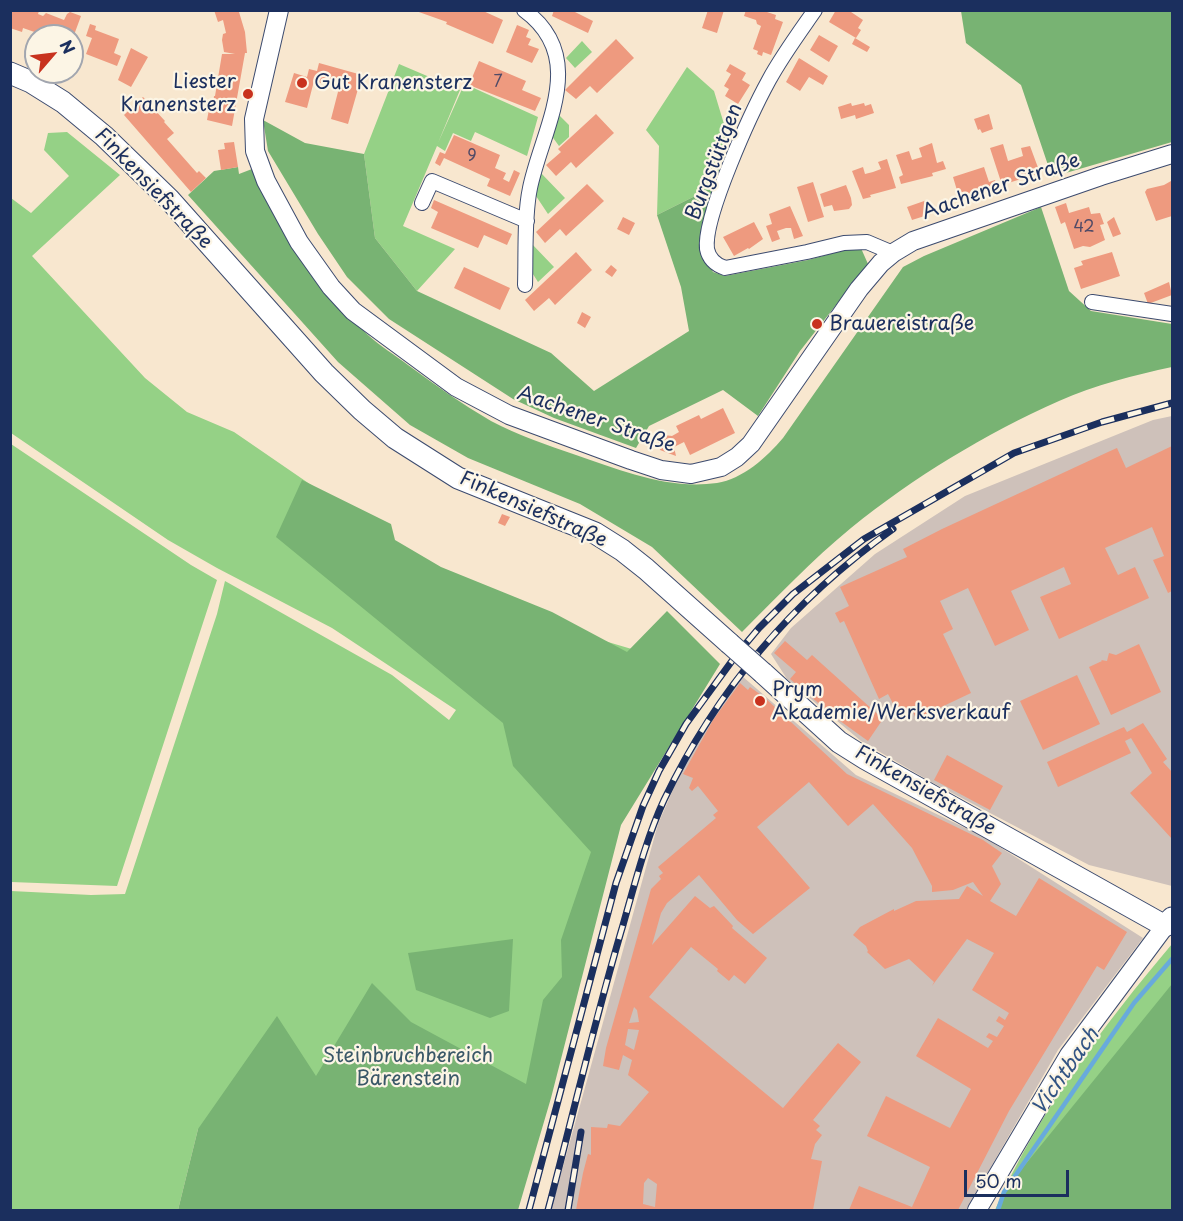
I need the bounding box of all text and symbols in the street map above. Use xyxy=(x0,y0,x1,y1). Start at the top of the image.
north arrow xyxy=(24,24,84,84)
text: N xyxy=(55,35,82,58)
place label: Liester Kranensterz xyxy=(120,70,236,117)
place label: Gut Kranensterz xyxy=(314,71,472,95)
house number: 7 xyxy=(493,73,503,93)
marker: Gut Kranensterz xyxy=(295,76,309,90)
marker: Liester Kranensterz xyxy=(241,87,255,101)
street label: Burgstüttgen xyxy=(682,100,748,224)
street label: Finkensiefstraße xyxy=(89,123,217,255)
house number: 9 xyxy=(467,147,477,167)
street label: Aachener Straße xyxy=(919,149,1083,225)
house number: 42 xyxy=(1073,218,1095,238)
place label: Brauereistraße xyxy=(829,312,974,336)
marker: Brauereistraße xyxy=(810,317,824,331)
street label: Aachener Straße xyxy=(514,382,678,458)
street label: Finkensiefstraße xyxy=(455,467,611,553)
place label: Prym Akademie/Werksverkauf xyxy=(772,678,1010,725)
marker: Prym Akademie/Werksverkauf xyxy=(753,694,767,708)
street label: Finkensiefstraße xyxy=(850,741,1000,841)
water label: Vichtbach xyxy=(1027,1024,1105,1120)
park label: Steinbruchbereich Bärenstein xyxy=(323,1044,493,1091)
scale bar xyxy=(967,1158,1072,1196)
text: 50 m xyxy=(975,1167,1022,1194)

